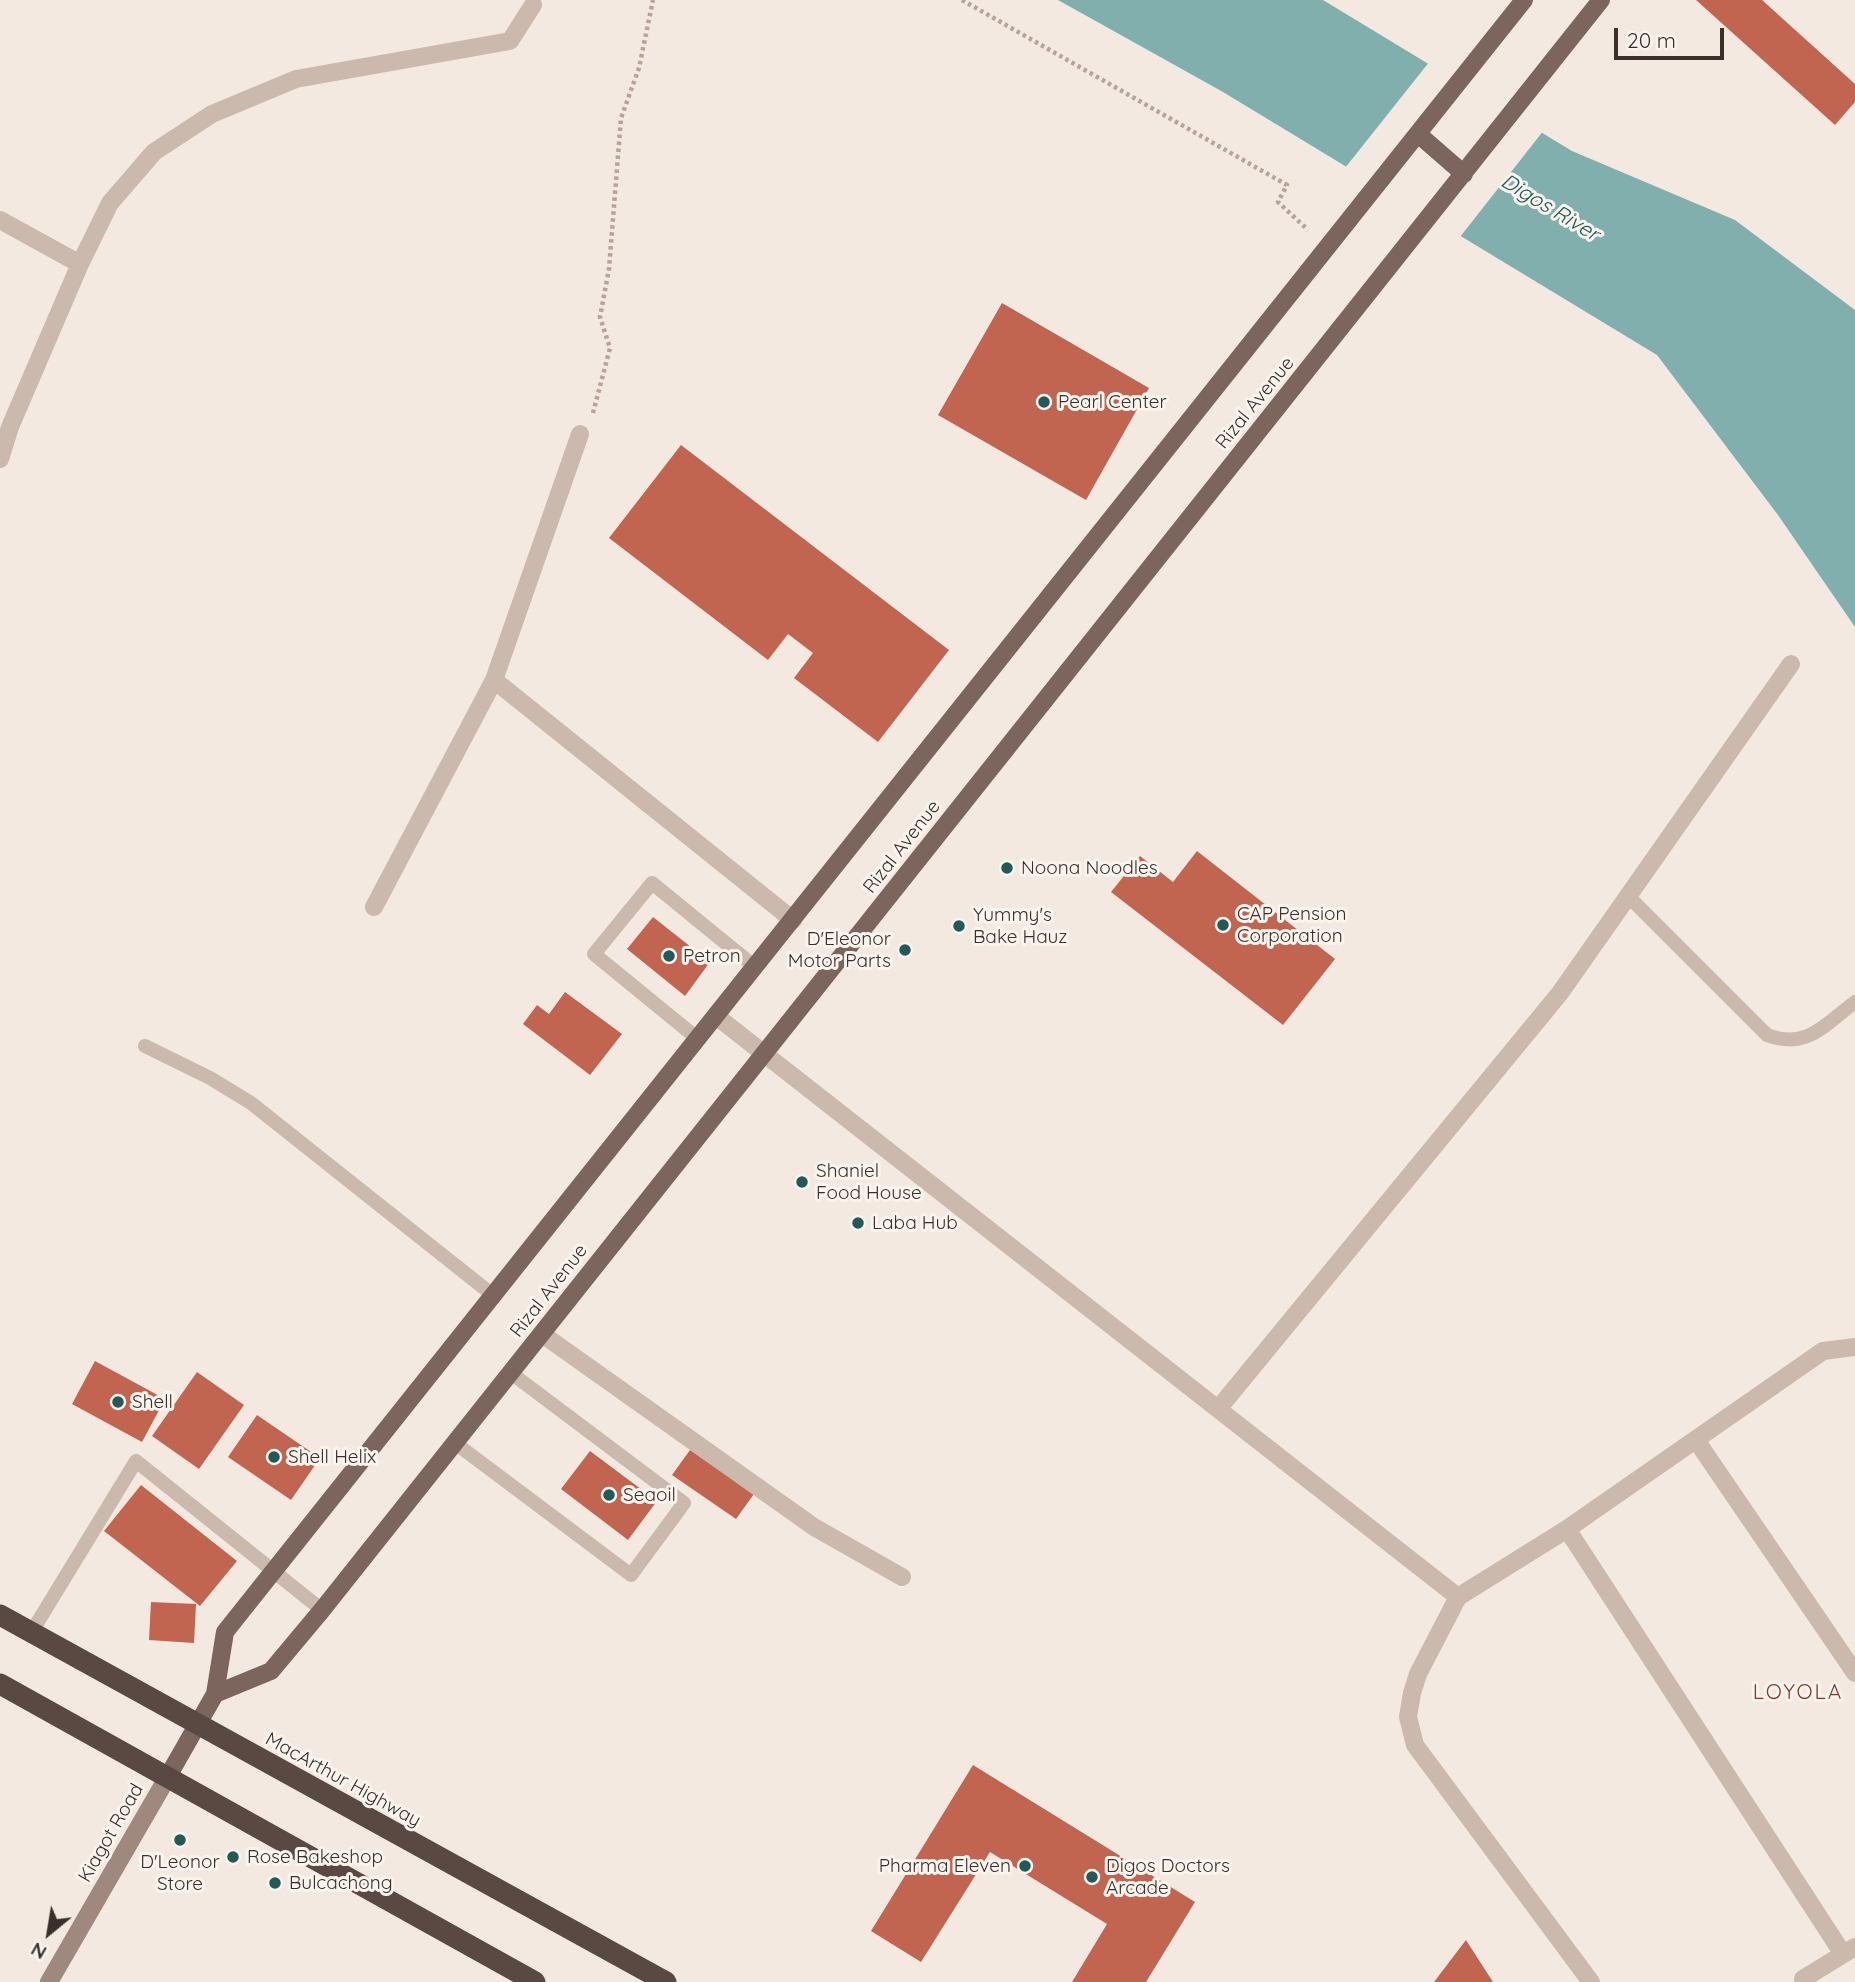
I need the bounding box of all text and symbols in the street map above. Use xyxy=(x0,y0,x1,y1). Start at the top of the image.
scale bar xyxy=(1617,14,1727,58)
text: 20 m xyxy=(1627,27,1676,53)
water label: Digos River xyxy=(1496,169,1604,247)
street label: Rizal Avenue xyxy=(1211,352,1299,454)
place label: Pearl Center xyxy=(1058,391,1167,413)
marker: Pearl Center xyxy=(1036,394,1052,410)
street label: Rizal Avenue xyxy=(859,796,945,898)
place label: Noona Noodles xyxy=(1021,857,1158,879)
marker: Noona Noodles xyxy=(999,860,1015,876)
place label: CAP Pension Corporation xyxy=(1237,903,1346,947)
place label: Yummy's Bake Hauz xyxy=(973,904,1067,948)
marker: CAP Pension Corporation xyxy=(1215,917,1231,933)
marker: Yummy's Bake Hauz xyxy=(951,918,967,934)
place label: D'Eleonor Motor Parts xyxy=(788,928,891,972)
marker: D'Eleonor Motor Parts xyxy=(897,942,913,958)
place label: Petron xyxy=(683,945,741,967)
marker: Petron xyxy=(661,948,677,964)
place label: Shaniel Food House xyxy=(816,1160,922,1204)
marker: Shaniel Food House xyxy=(794,1174,810,1190)
place label: Laba Hub xyxy=(872,1212,958,1234)
marker: Laba Hub xyxy=(850,1215,866,1231)
street label: Rizal Avenue xyxy=(506,1240,592,1342)
place label: Shell xyxy=(132,1391,173,1413)
marker: Shell xyxy=(110,1394,126,1410)
place label: Shell Helix xyxy=(288,1446,376,1468)
marker: Shell Helix xyxy=(266,1449,282,1465)
place label: Seaoil xyxy=(623,1484,676,1506)
marker: Seaoil xyxy=(601,1487,617,1503)
district label: LOYOLA xyxy=(1753,1680,1843,1706)
street label: MacArthur Highway xyxy=(261,1728,425,1832)
street label: Kiagot Road xyxy=(74,1780,148,1886)
marker: D'Leonor Store xyxy=(172,1832,188,1848)
place label: Rose Bakeshop xyxy=(247,1846,383,1868)
marker: Rose Bakeshop xyxy=(225,1849,241,1865)
place label: D'Leonor Store xyxy=(140,1851,220,1895)
place label: Pharma Eleven xyxy=(879,1855,1011,1877)
place label: Digos Doctors Arcade xyxy=(1106,1855,1230,1899)
marker: Pharma Eleven xyxy=(1017,1858,1033,1874)
marker: Digos Doctors Arcade xyxy=(1084,1869,1100,1885)
place label: Bulcachong xyxy=(289,1872,393,1894)
marker: Bulcachong xyxy=(267,1875,283,1891)
north arrow xyxy=(14,1898,84,1968)
text: N xyxy=(26,1937,51,1965)

